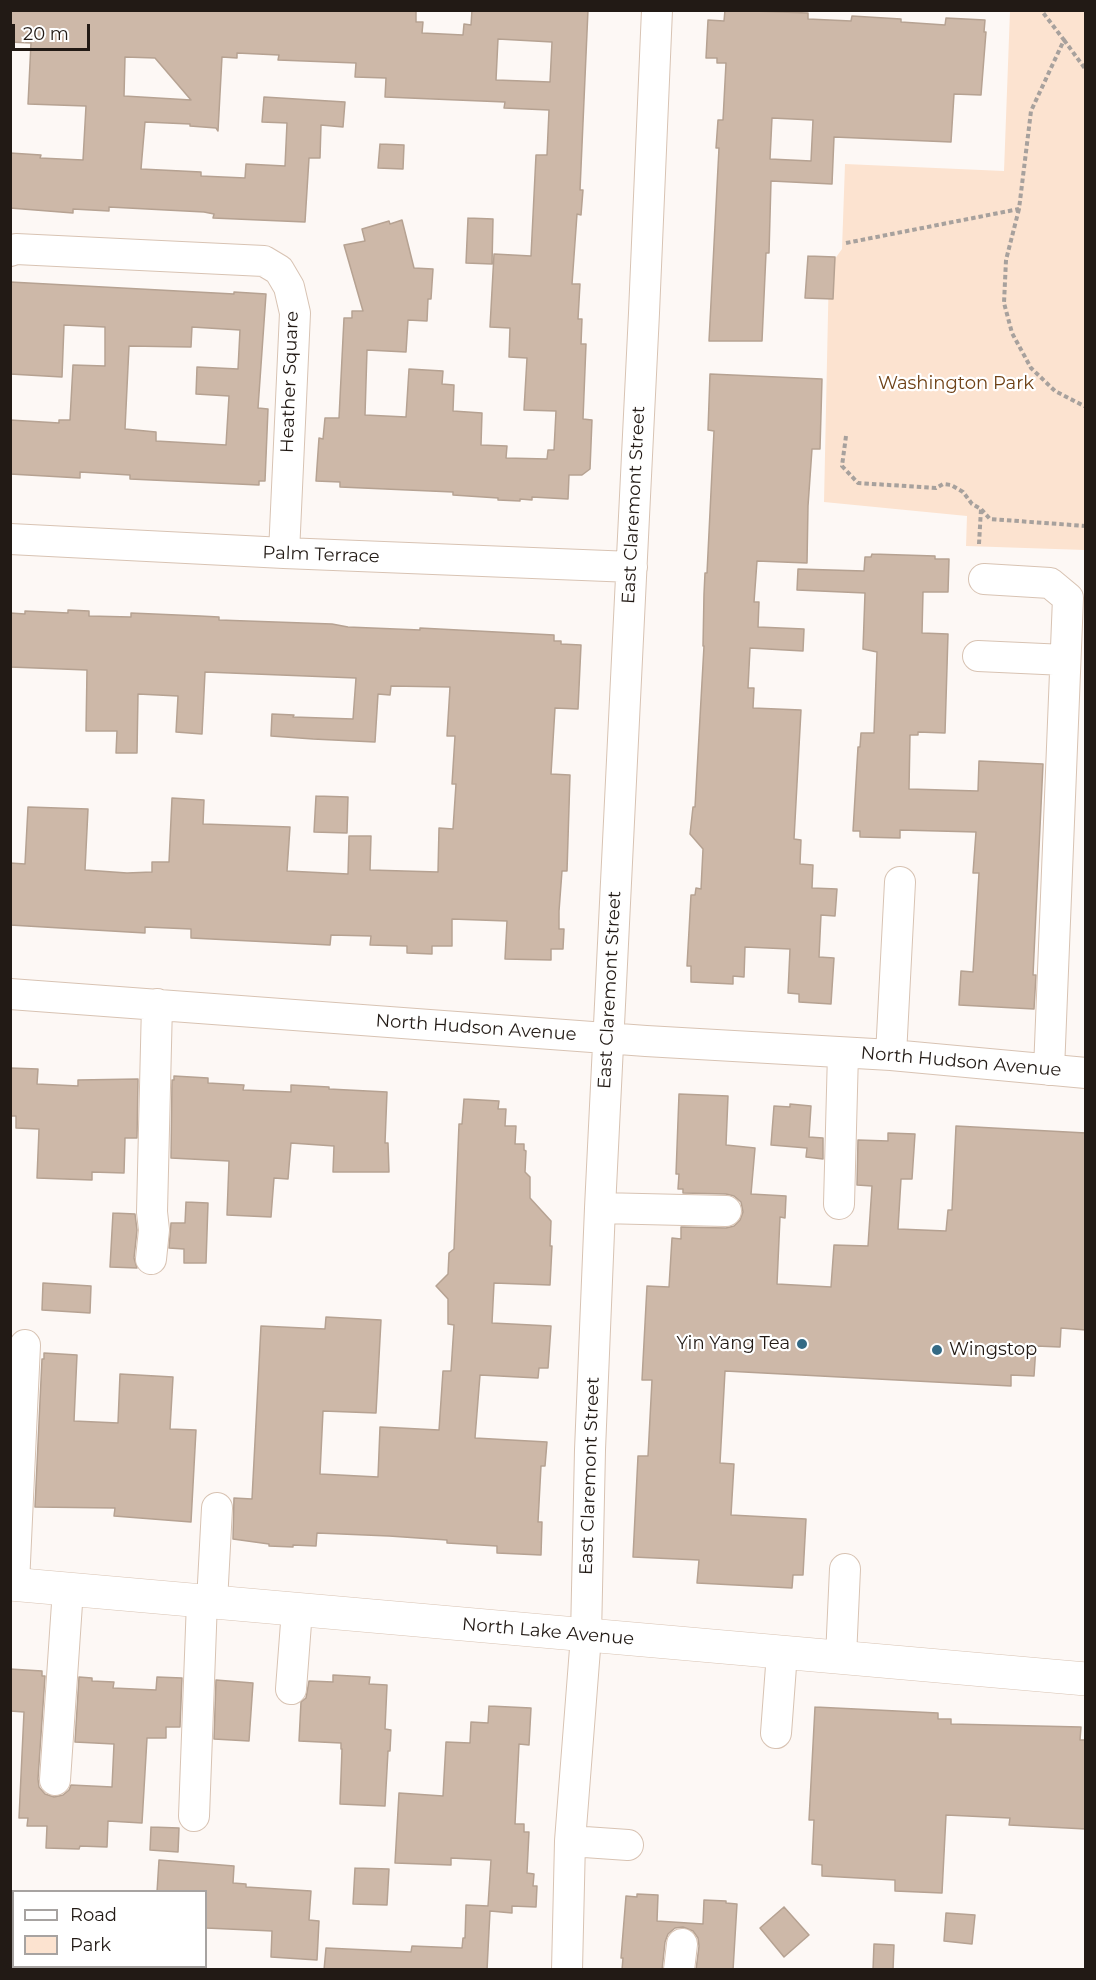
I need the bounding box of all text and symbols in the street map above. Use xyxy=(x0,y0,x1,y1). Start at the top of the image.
scale bar xyxy=(15,12,93,50)
text: 20 m xyxy=(23,23,69,45)
street label: Heather Square xyxy=(277,311,303,453)
park label: Washington Park xyxy=(878,373,1034,395)
street label: East Claremont Street xyxy=(618,405,650,605)
street label: Palm Terrace xyxy=(262,542,380,568)
street label: East Claremont Street xyxy=(594,890,626,1090)
street label: North Hudson Avenue xyxy=(375,1010,577,1046)
street label: North Hudson Avenue xyxy=(860,1042,1062,1082)
place label: Yin Yang Tea xyxy=(676,1333,790,1355)
marker: Yin Yang Tea xyxy=(795,1337,809,1351)
place label: Wingstop xyxy=(949,1339,1037,1361)
marker: Wingstop xyxy=(930,1343,944,1357)
street label: East Claremont Street xyxy=(576,1376,604,1576)
street label: North Lake Avenue xyxy=(461,1614,635,1650)
legend xyxy=(12,1890,207,1968)
text: Road xyxy=(70,1904,117,1926)
text: Park xyxy=(70,1934,111,1956)

